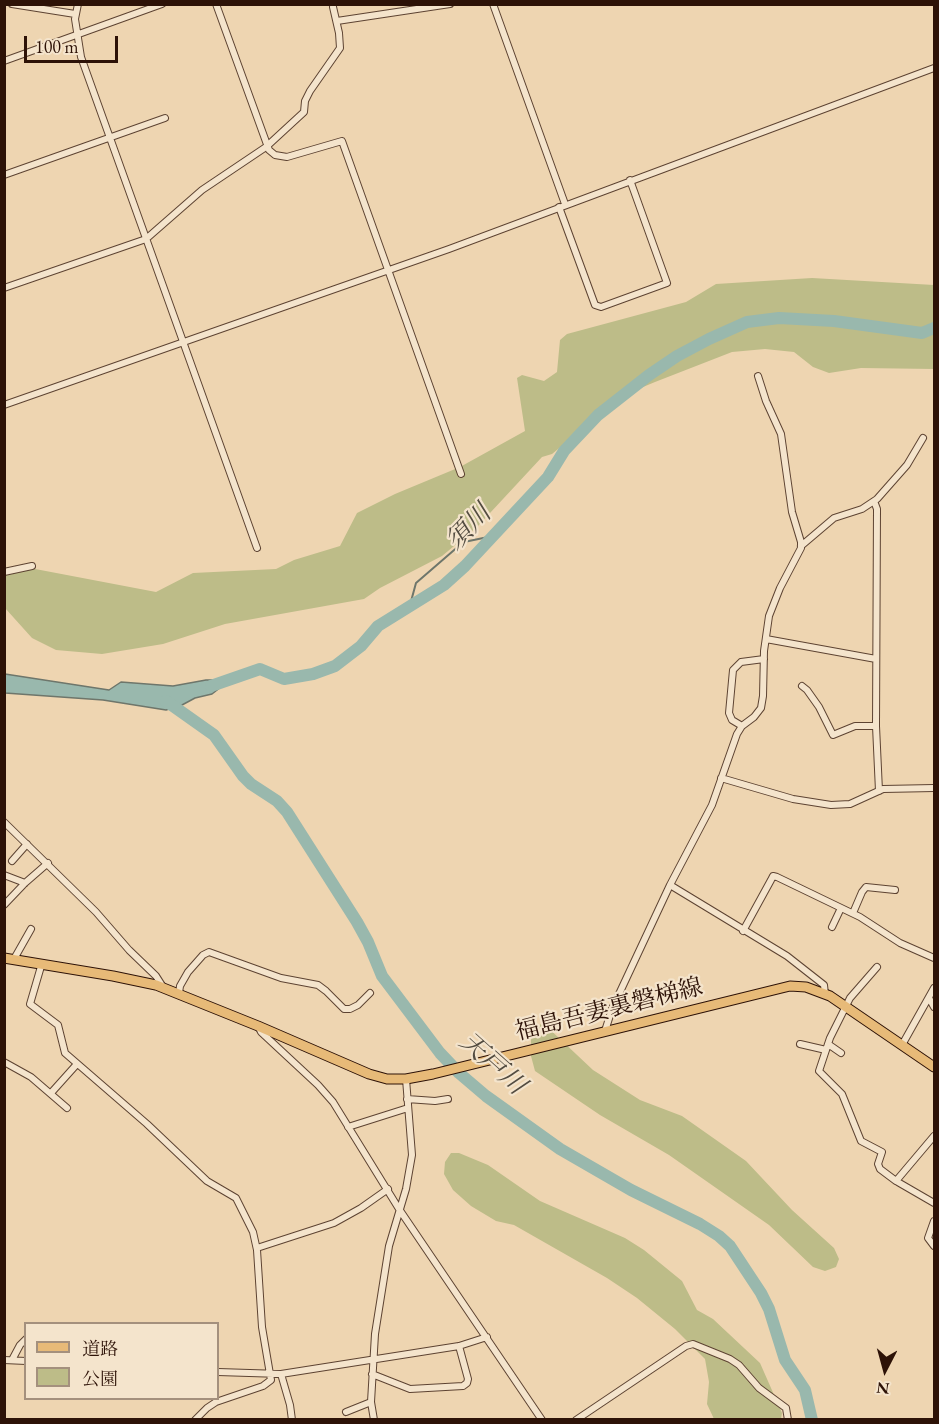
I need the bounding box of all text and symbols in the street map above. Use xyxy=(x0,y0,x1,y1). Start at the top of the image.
scale bar xyxy=(27,24,122,62)
text: 100 m xyxy=(35,35,79,58)
water label: 須川 xyxy=(440,498,498,558)
street label: 福島吾妻裏磐梯線 xyxy=(512,973,706,1047)
water label: 天戸川 xyxy=(453,1026,531,1102)
legend xyxy=(24,1322,219,1400)
text: 道路 xyxy=(82,1337,118,1360)
north arrow xyxy=(855,1340,915,1400)
text: 公園 xyxy=(82,1367,118,1390)
text: N xyxy=(876,1377,891,1400)

